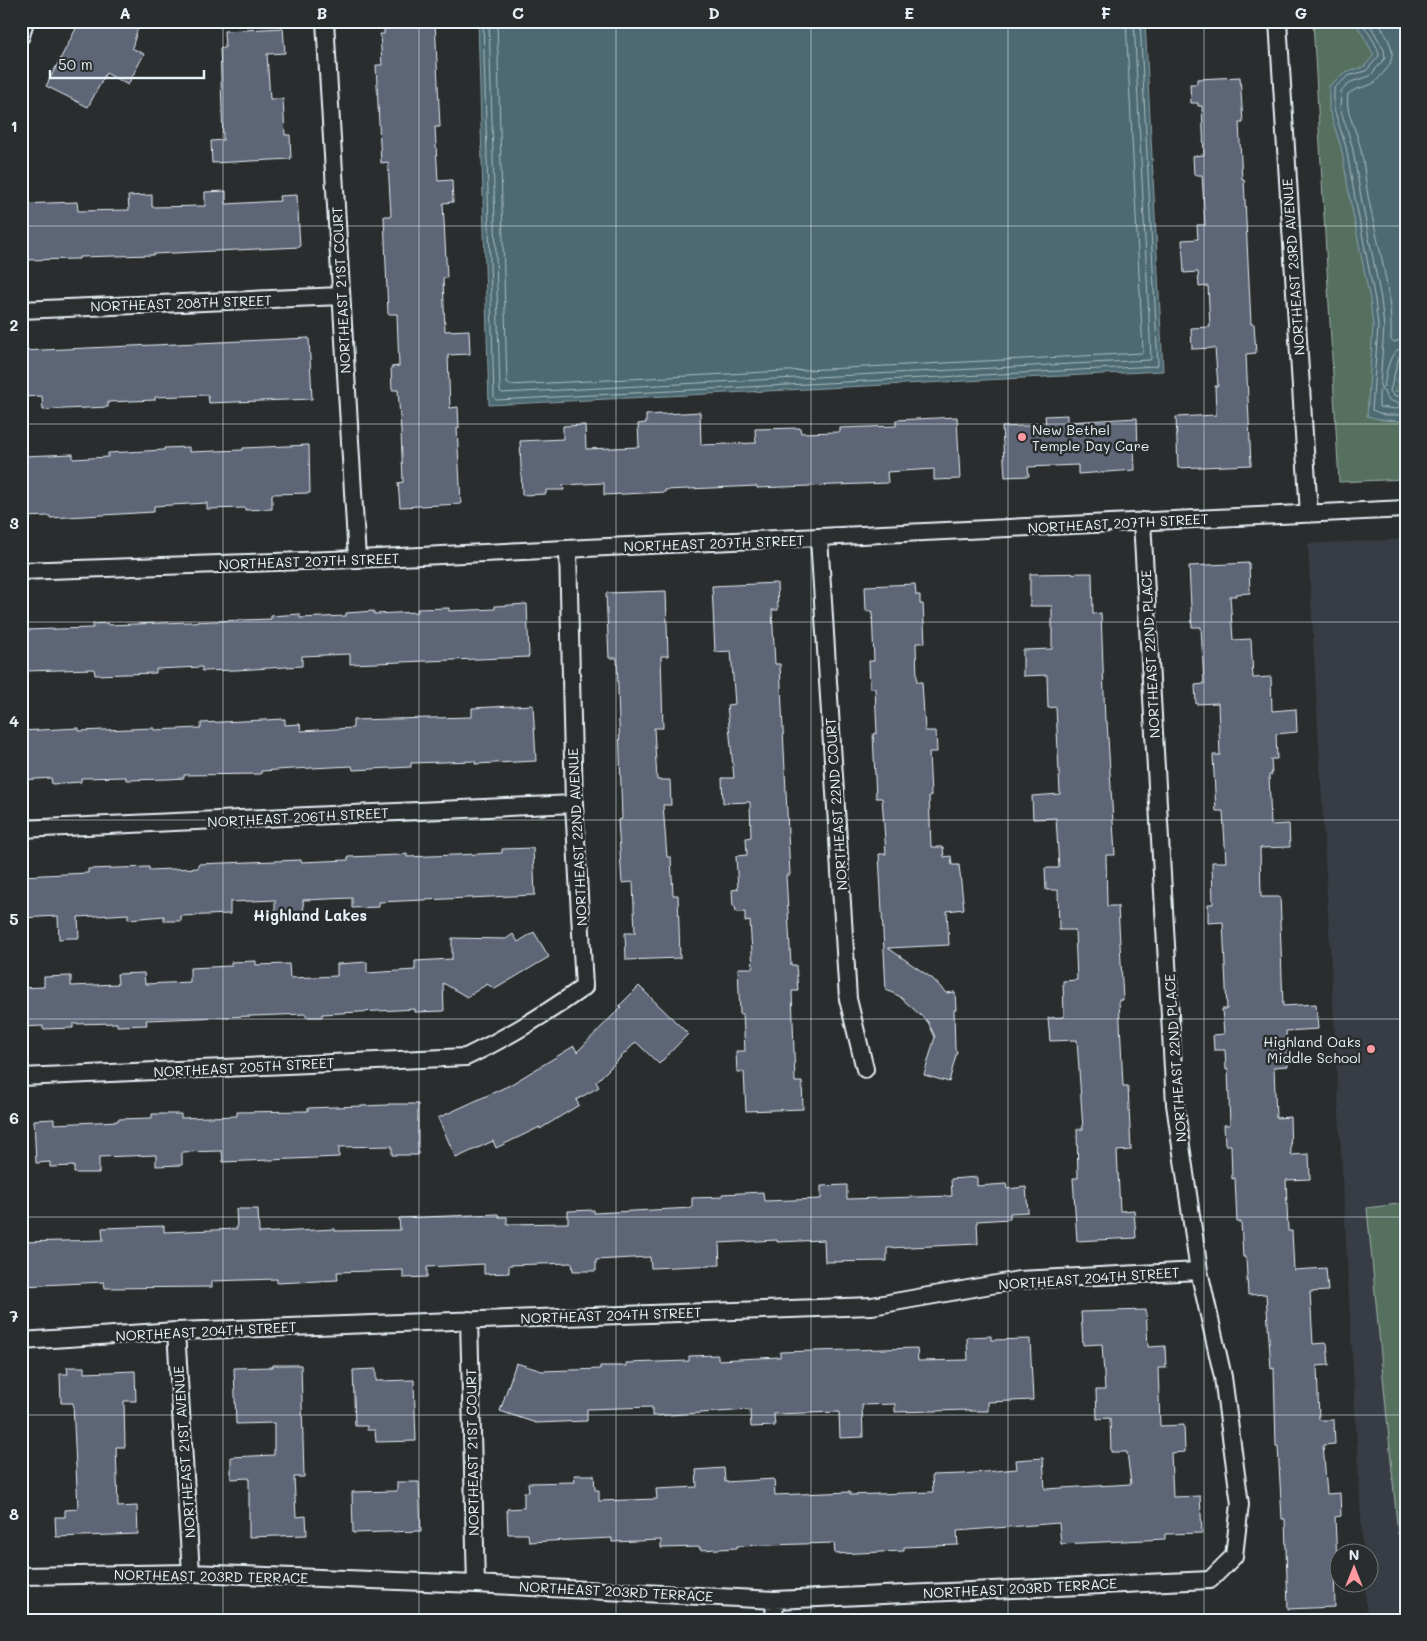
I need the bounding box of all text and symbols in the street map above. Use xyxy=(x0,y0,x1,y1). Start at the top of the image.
text: A xyxy=(119,2,131,23)
text: B xyxy=(317,2,327,23)
text: C xyxy=(512,2,524,23)
text: D xyxy=(708,2,720,23)
text: E xyxy=(904,2,914,23)
text: F xyxy=(1101,2,1111,23)
text: G xyxy=(1295,2,1307,23)
scale bar xyxy=(50,48,204,80)
text: 50 m xyxy=(58,54,93,74)
text: 1 xyxy=(10,115,18,136)
street label: NORTHEAST 23RD AVENUE xyxy=(1277,178,1309,356)
street label: NORTHEAST 21ST COURT xyxy=(327,206,355,374)
street label: NORTHEAST 208TH STREET xyxy=(90,290,272,316)
text: 2 xyxy=(10,314,19,335)
place label: New Bethel Temple Day Care xyxy=(1032,420,1149,455)
marker: New Bethel Temple Day Care xyxy=(1016,431,1028,443)
street label: NORTHEAST 207TH STREET xyxy=(1027,509,1209,537)
text: 3 xyxy=(9,512,19,533)
street label: NORTHEAST 207TH STREET xyxy=(623,530,805,556)
street label: NORTHEAST 207TH STREET xyxy=(218,548,400,574)
street label: NORTHEAST 22ND PLACE xyxy=(1136,569,1164,739)
text: 4 xyxy=(9,710,19,731)
street label: NORTHEAST 22ND COURT xyxy=(820,717,852,891)
street label: NORTHEAST 22ND AVENUE xyxy=(563,747,591,927)
street label: NORTHEAST 206TH STREET xyxy=(207,803,389,831)
district label: Highland Lakes xyxy=(253,905,367,925)
text: 5 xyxy=(9,908,19,929)
street label: NORTHEAST 22ND PLACE xyxy=(1160,973,1190,1143)
place label: Highland Oaks Middle School xyxy=(1263,1032,1361,1067)
marker: Highland Oaks Middle School xyxy=(1365,1043,1377,1055)
street label: NORTHEAST 205TH STREET xyxy=(153,1053,335,1081)
text: 6 xyxy=(9,1107,19,1128)
street label: NORTHEAST 204TH STREET xyxy=(998,1262,1180,1294)
street label: NORTHEAST 204TH STREET xyxy=(520,1302,702,1328)
text: 7 xyxy=(10,1305,19,1326)
street label: NORTHEAST 204TH STREET xyxy=(115,1317,297,1345)
street label: NORTHEAST 21ST AVENUE xyxy=(169,1365,199,1539)
street label: NORTHEAST 21ST COURT xyxy=(461,1368,483,1536)
text: 8 xyxy=(9,1503,19,1524)
north arrow xyxy=(1330,1544,1380,1594)
text: N xyxy=(1349,1545,1359,1564)
street label: NORTHEAST 203RD TERRACE xyxy=(114,1565,308,1587)
street label: NORTHEAST 203RD TERRACE xyxy=(922,1573,1118,1603)
street label: NORTHEAST 203RD TERRACE xyxy=(518,1576,714,1606)

